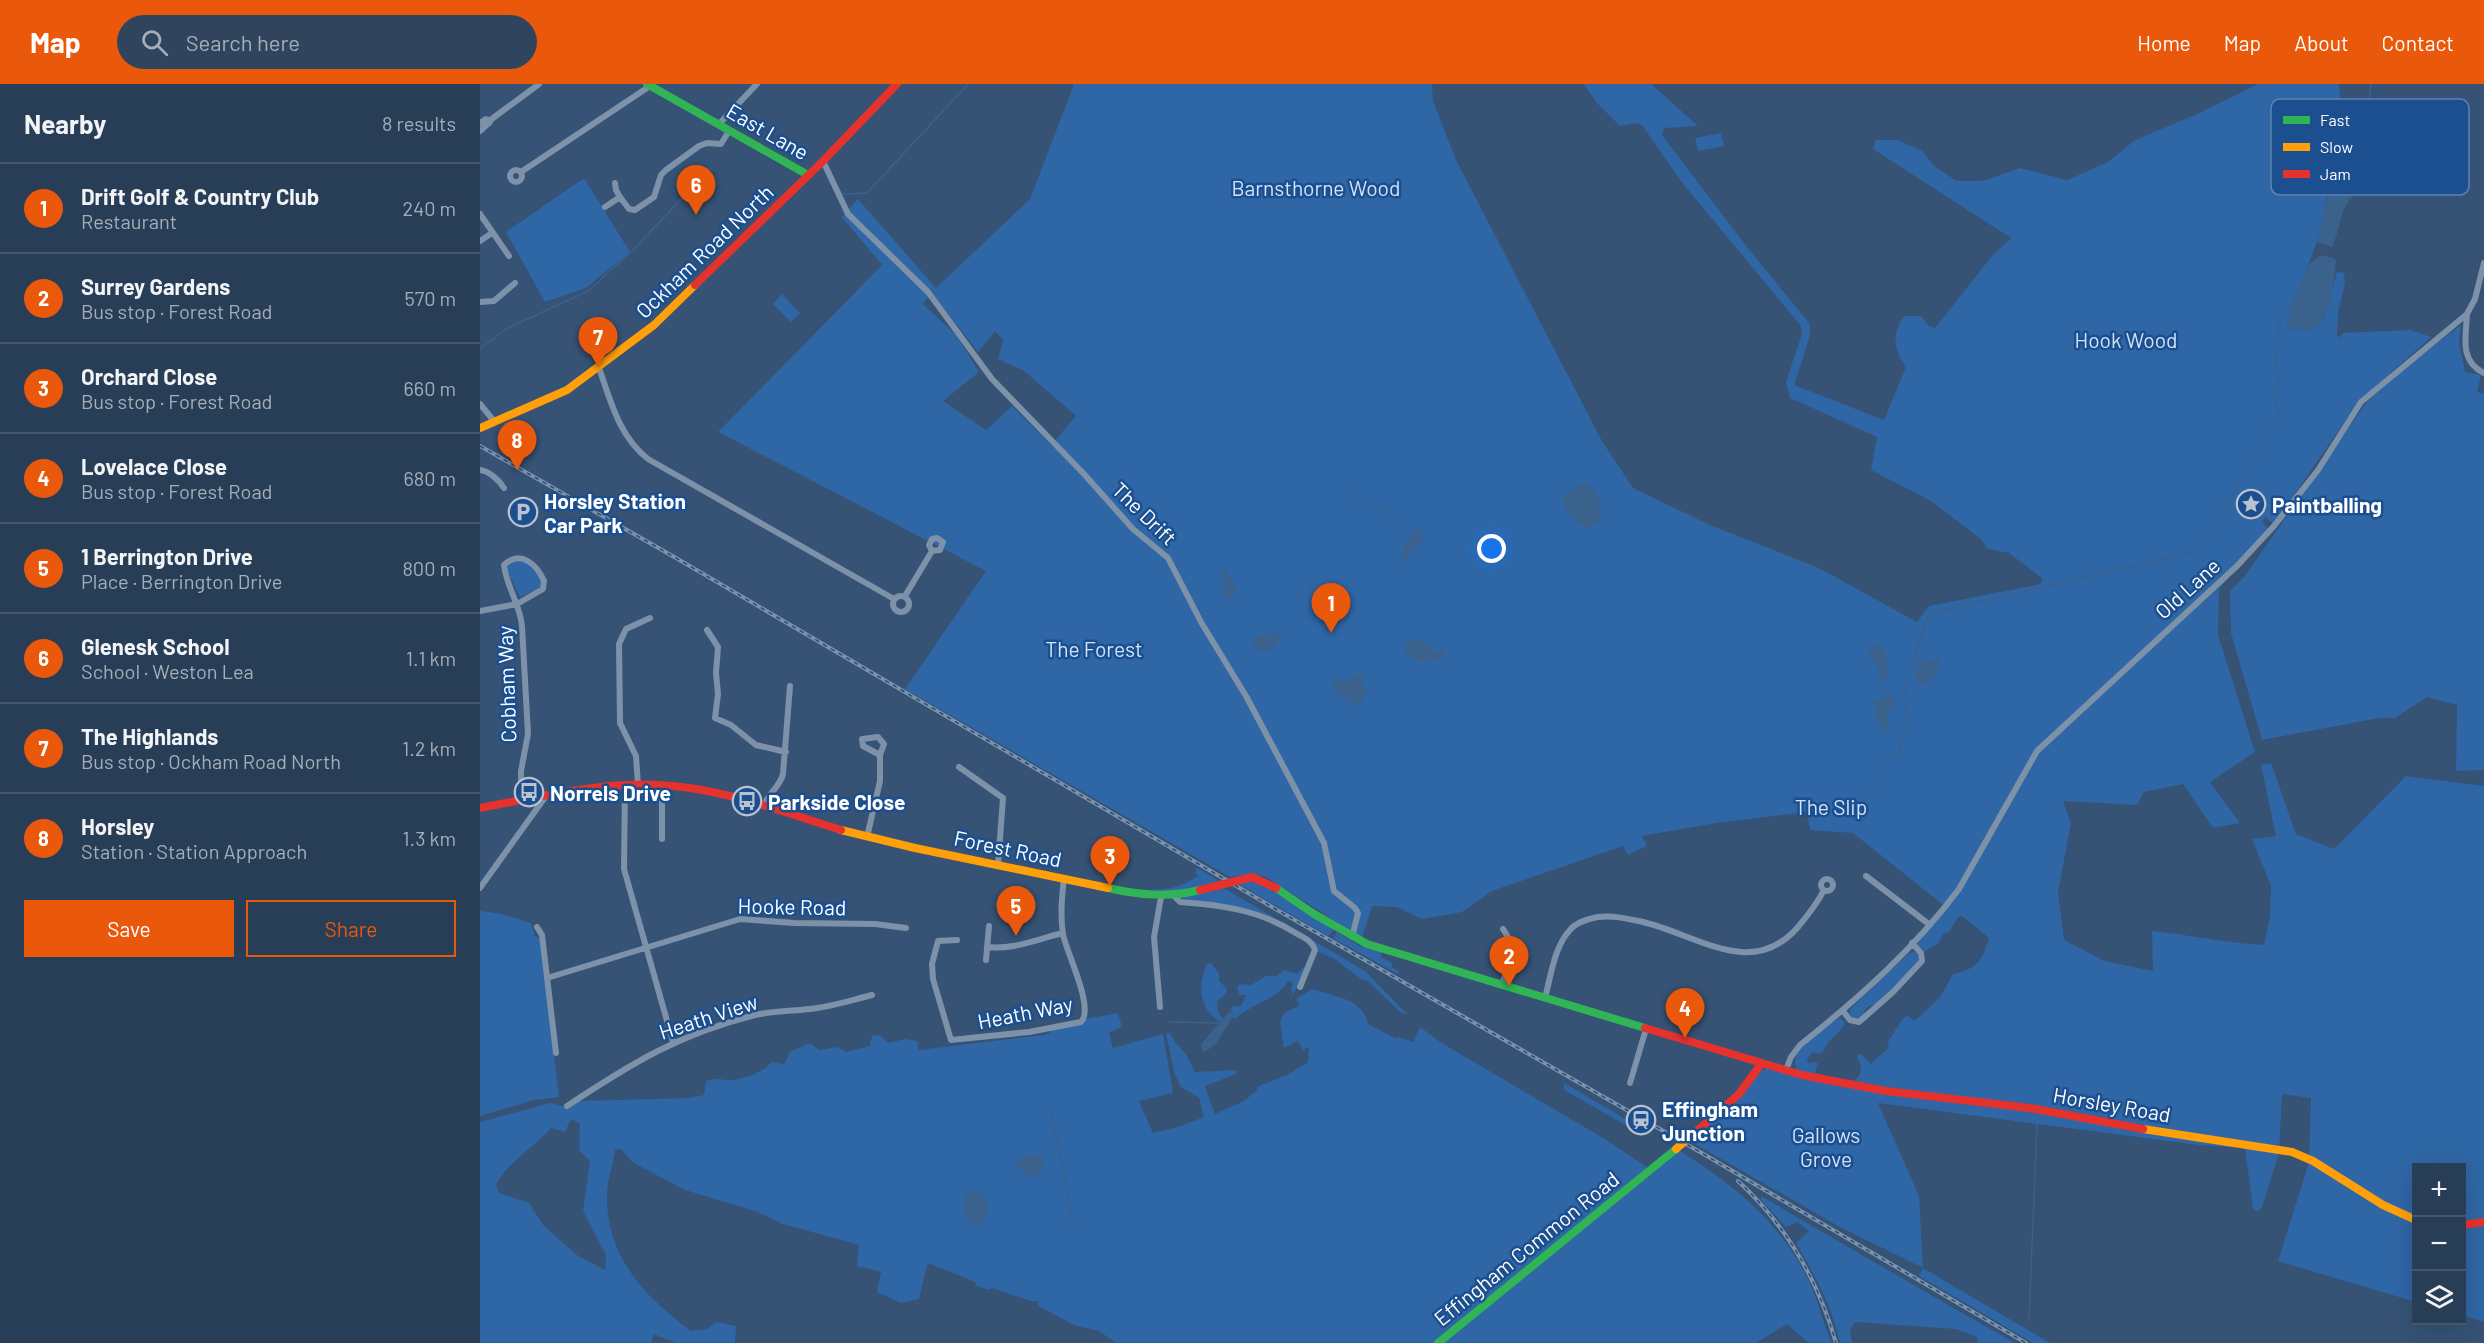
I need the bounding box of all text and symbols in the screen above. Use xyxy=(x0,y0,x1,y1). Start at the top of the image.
search box xyxy=(117,15,537,69)
text: Map xyxy=(30,25,81,59)
icon: search xyxy=(138,26,171,59)
text: Search here xyxy=(186,29,300,55)
text: Home xyxy=(2137,30,2191,55)
text: Map xyxy=(2224,30,2261,55)
text: About xyxy=(2294,30,2349,55)
text: Contact xyxy=(2382,30,2454,55)
street label: East Lane xyxy=(723,98,813,164)
legend xyxy=(2271,99,2469,195)
text: Nearby xyxy=(24,108,106,139)
text: Fast xyxy=(2320,110,2350,129)
text: 8 results xyxy=(382,111,456,135)
text: Slow xyxy=(2320,137,2353,156)
text: Jam xyxy=(2320,164,2351,183)
pin: 6 xyxy=(676,166,716,215)
park label: Barnsthorne Wood xyxy=(1231,175,1401,200)
street label: Ockham Road North xyxy=(630,179,778,323)
text: Drift Golf & Country Club xyxy=(81,183,319,209)
text: 1 xyxy=(40,196,47,220)
text: 240 m xyxy=(402,196,456,220)
text: Restaurant xyxy=(81,209,177,233)
text: Surrey Gardens xyxy=(81,273,230,299)
text: 2 xyxy=(38,286,49,310)
text: 570 m xyxy=(404,286,456,310)
text: Bus stop · Forest Road xyxy=(81,299,273,323)
pin: 7 xyxy=(578,318,618,367)
park label: Hook Wood xyxy=(2074,327,2178,352)
text: Orchard Close xyxy=(81,363,217,389)
text: 3 xyxy=(38,376,49,400)
text: 660 m xyxy=(404,376,456,400)
text: Bus stop · Forest Road xyxy=(81,389,273,413)
pin: 8 xyxy=(498,420,537,470)
text: Lovelace Close xyxy=(81,453,227,479)
text: 4 xyxy=(37,466,50,490)
text: 680 m xyxy=(403,466,456,490)
street label: The Drift xyxy=(1108,476,1182,550)
text: Bus stop · Forest Road xyxy=(81,479,273,503)
place label: Horsley Station Car Park xyxy=(544,488,686,537)
place icon: Paintballing xyxy=(2235,488,2267,520)
place label: Paintballing xyxy=(2272,492,2382,517)
parking icon: Horsley Station Car Park xyxy=(507,496,539,528)
your location xyxy=(1477,534,1506,563)
text: 1 Berrington Drive xyxy=(81,543,253,569)
street label: Old Lane xyxy=(2149,552,2225,624)
text: 5 xyxy=(38,556,49,580)
text: 800 m xyxy=(402,556,456,580)
text: Place · Berrington Drive xyxy=(81,569,282,593)
pin: 1 xyxy=(1312,584,1350,633)
street label: Cobham Way xyxy=(491,625,521,743)
text: Glenesk School xyxy=(81,633,230,659)
park label: The Forest xyxy=(1045,636,1143,661)
text: 6 xyxy=(38,646,49,670)
text: 1.1 km xyxy=(406,646,456,670)
text: School · Weston Lea xyxy=(81,659,254,683)
text: The Highlands xyxy=(81,723,218,749)
text: 7 xyxy=(39,736,48,760)
text: 1.2 km xyxy=(402,736,456,760)
text: Bus stop · Ockham Road North xyxy=(81,749,341,773)
bus stop icon: Norrels Drive xyxy=(513,776,545,808)
place label: Norrels Drive xyxy=(550,780,671,805)
bus stop icon: Parkside Close xyxy=(731,785,763,817)
place label: Parkside Close xyxy=(768,789,906,814)
park label: The Slip xyxy=(1795,794,1867,819)
text: Horsley xyxy=(81,813,154,839)
street label: Forest Road xyxy=(952,824,1064,872)
text: 8 xyxy=(38,826,49,850)
text: 1.3 km xyxy=(403,826,456,850)
pin: 3 xyxy=(1090,836,1130,886)
text: Station · Station Approach xyxy=(81,839,307,863)
pin: 5 xyxy=(996,886,1036,936)
street label: Hooke Road xyxy=(738,893,846,919)
button: Save xyxy=(24,900,234,957)
button: Share xyxy=(246,900,456,957)
pin: 2 xyxy=(1490,936,1528,986)
street label: Heath View xyxy=(655,988,761,1044)
pin: 4 xyxy=(1666,988,1704,1038)
street label: Heath Way xyxy=(975,990,1075,1033)
street label: Horsley Road xyxy=(2051,1081,2173,1127)
place label: Effingham Junction xyxy=(1662,1096,1758,1145)
station icon: Effingham Junction xyxy=(1625,1104,1657,1136)
park label: Gallows Grove xyxy=(1792,1122,1860,1171)
map controls xyxy=(2412,1163,2466,1325)
button: + xyxy=(2412,1163,2466,1217)
street label: Effingham Common Road xyxy=(1428,1166,1624,1330)
button: − xyxy=(2412,1217,2466,1271)
button: layers xyxy=(2412,1271,2466,1325)

